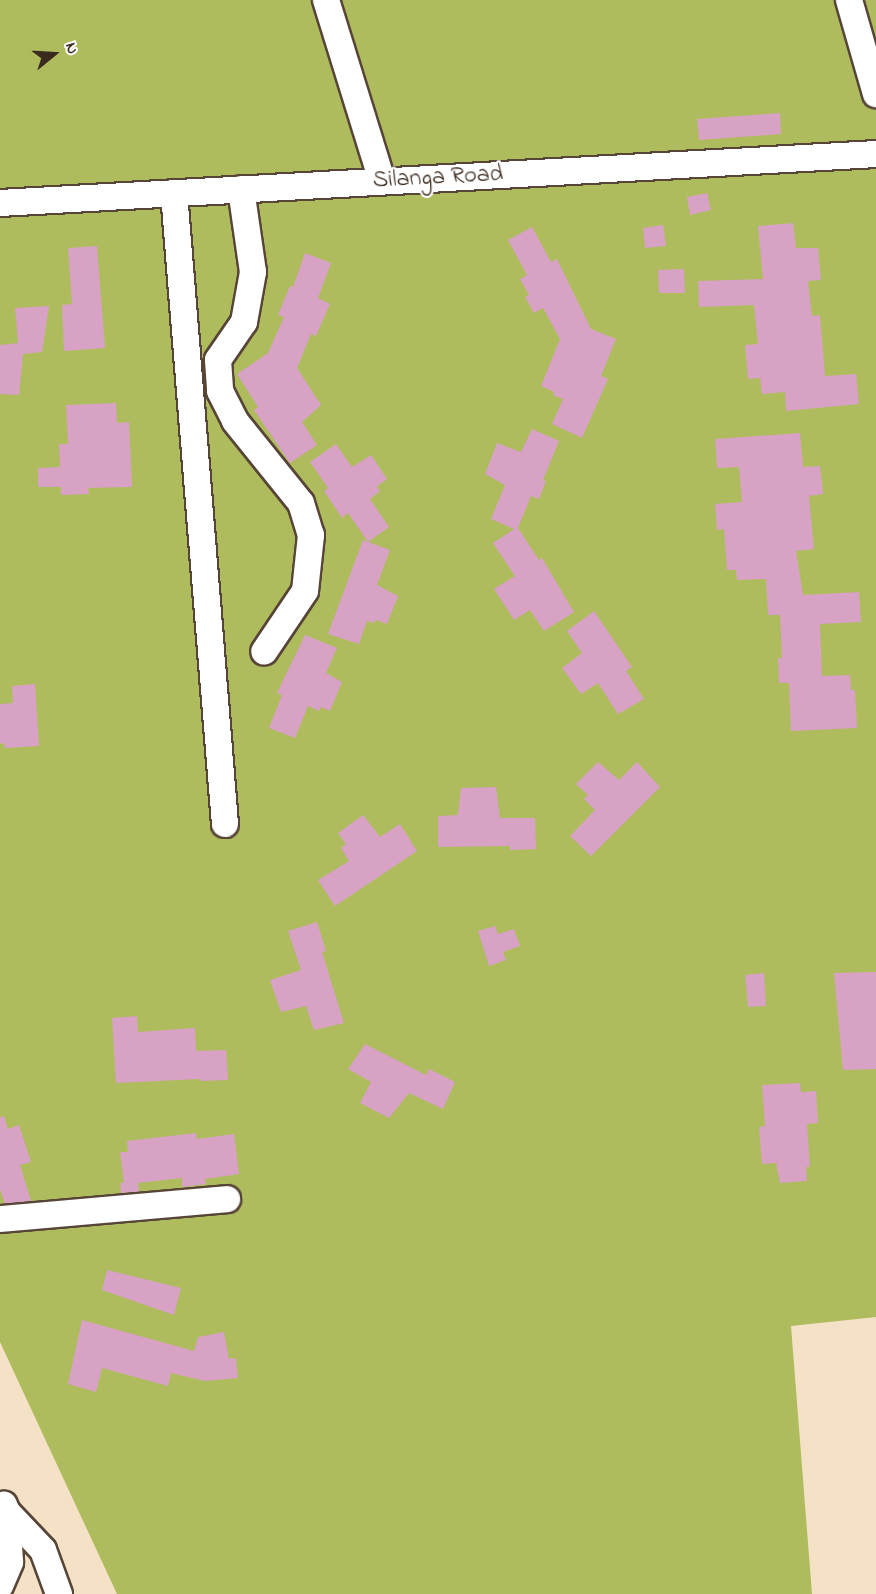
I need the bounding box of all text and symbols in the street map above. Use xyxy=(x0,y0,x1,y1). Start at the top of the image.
north arrow xyxy=(24,24,84,84)
text: N xyxy=(58,40,84,57)
street label: Silanga Road xyxy=(372,160,504,196)

